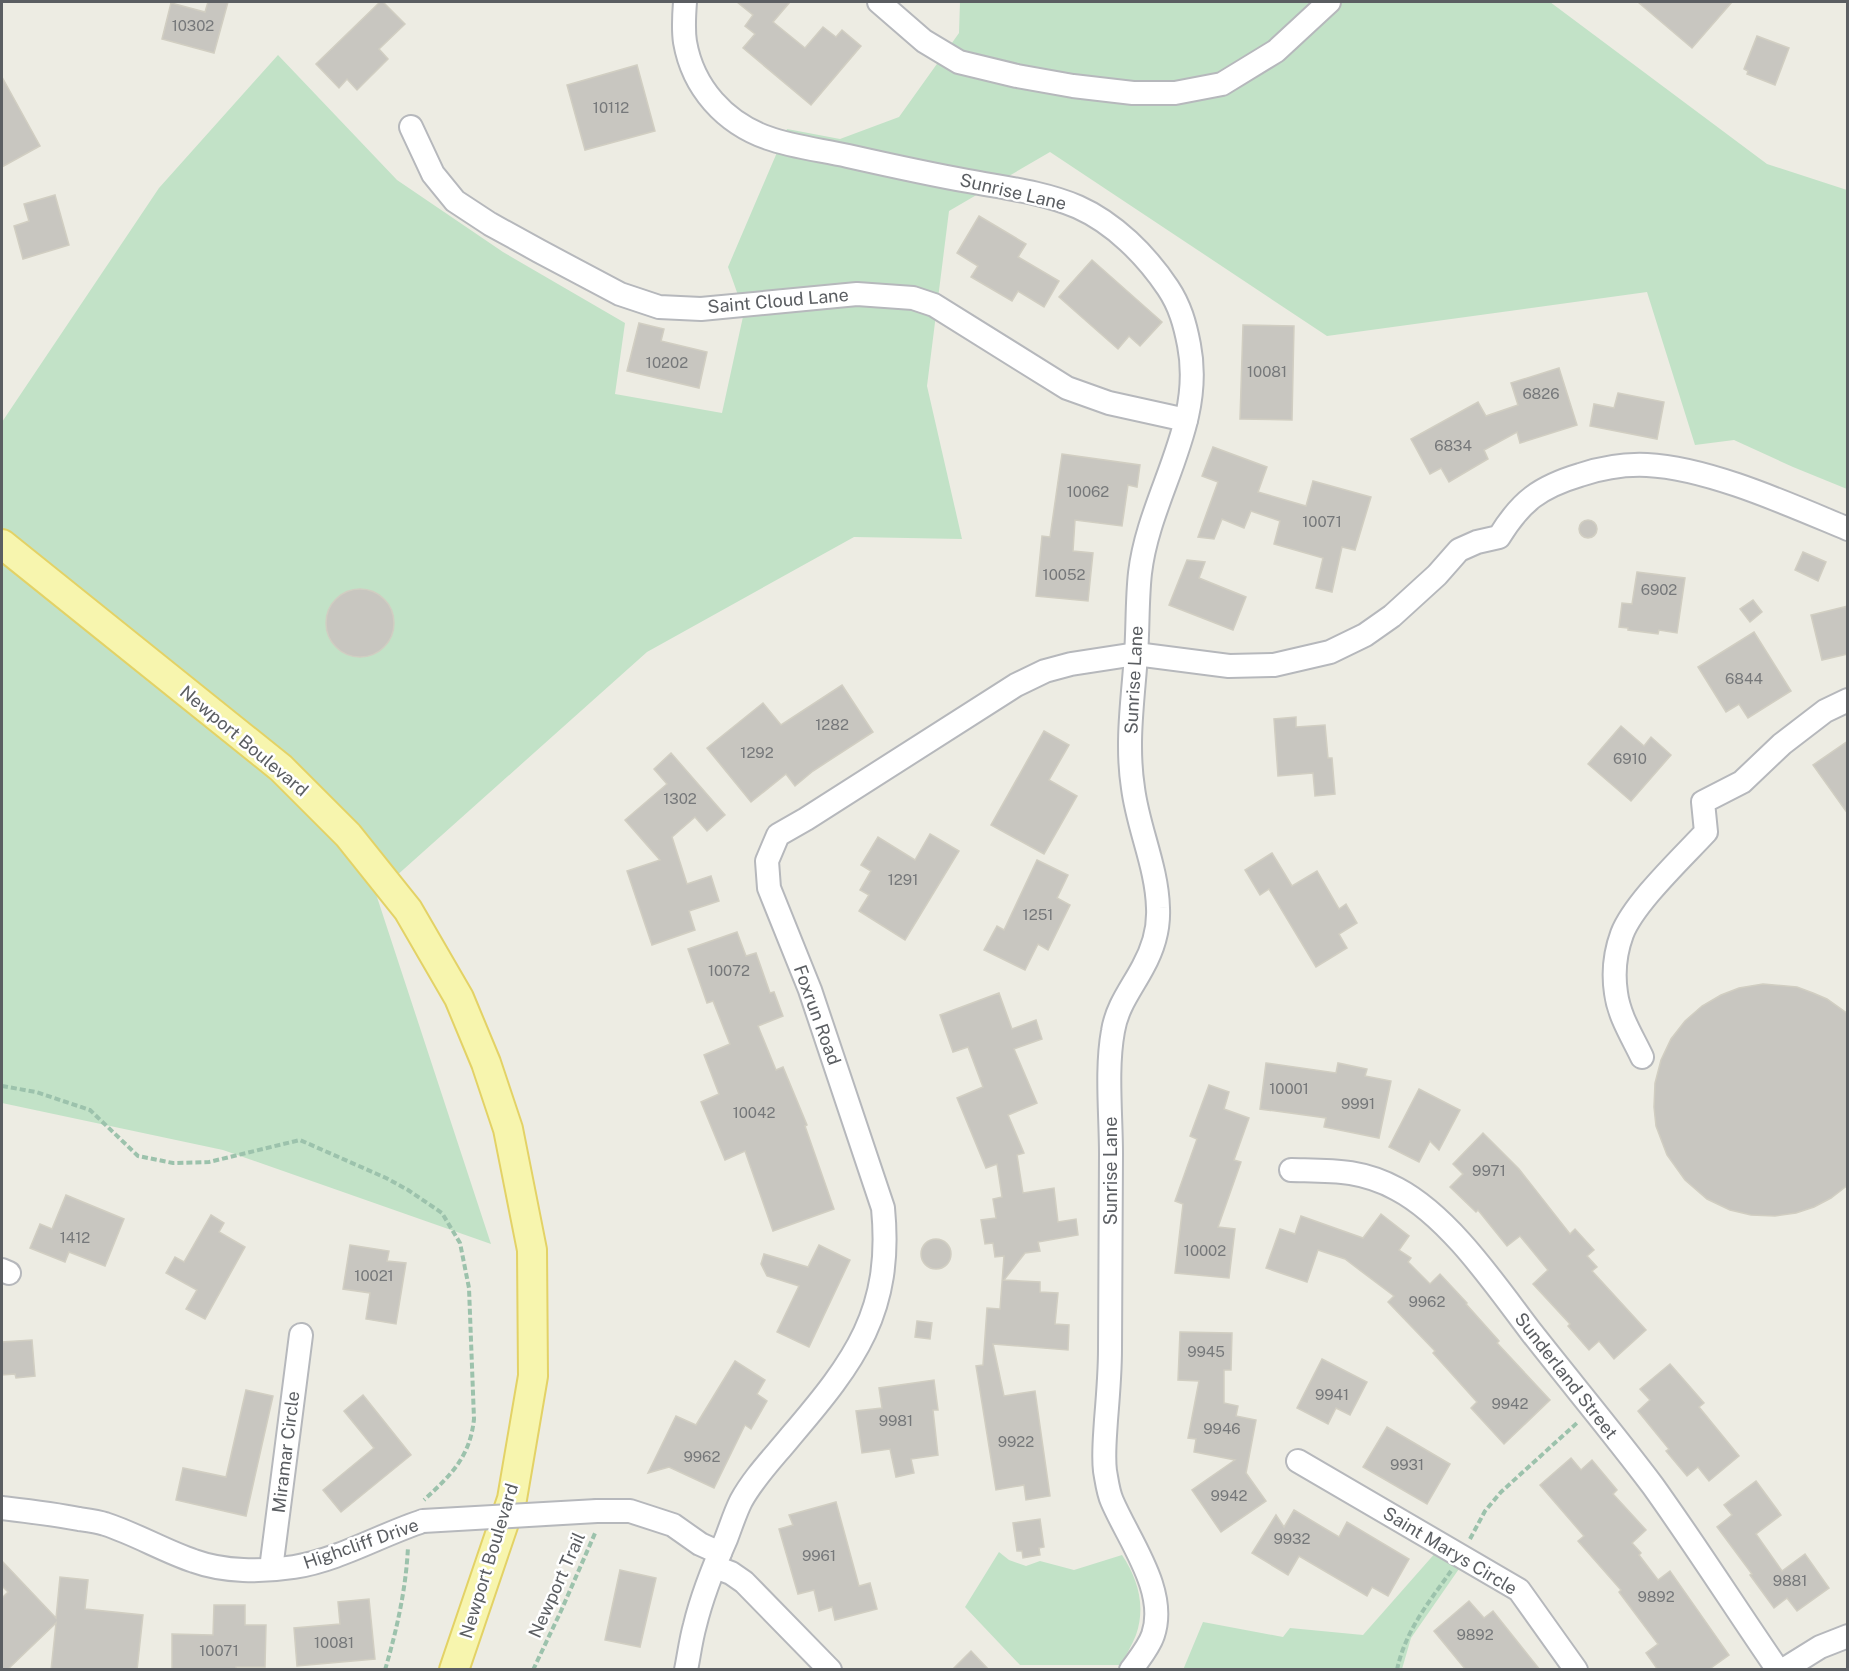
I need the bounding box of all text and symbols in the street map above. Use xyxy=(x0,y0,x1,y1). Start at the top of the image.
house number: 10302 xyxy=(172,17,214,34)
house number: 10112 xyxy=(593,99,629,116)
street label: Sunrise Lane xyxy=(958,169,1068,214)
street label: Saint Cloud Lane xyxy=(706,284,849,317)
house number: 10202 xyxy=(646,354,688,371)
house number: 10081 xyxy=(1247,363,1287,380)
house number: 6826 xyxy=(1522,385,1560,402)
house number: 6834 xyxy=(1434,437,1472,454)
house number: 10062 xyxy=(1067,483,1109,500)
house number: 10071 xyxy=(1302,513,1342,530)
house number: 10052 xyxy=(1043,566,1086,583)
house number: 6902 xyxy=(1641,581,1677,598)
street label: Sunrise Lane xyxy=(1120,625,1147,735)
house number: 6844 xyxy=(1725,670,1763,687)
street label: Newport Boulevard xyxy=(176,681,313,800)
house number: 1282 xyxy=(815,716,849,733)
house number: 1292 xyxy=(740,744,774,761)
house number: 6910 xyxy=(1613,750,1647,767)
house number: 1302 xyxy=(663,790,697,807)
house number: 1291 xyxy=(888,871,918,888)
house number: 1251 xyxy=(1023,906,1053,923)
house number: 10072 xyxy=(708,962,750,979)
street label: Foxrun Road xyxy=(790,962,845,1068)
house number: 10001 xyxy=(1269,1080,1309,1097)
house number: 9991 xyxy=(1341,1095,1375,1112)
house number: 10042 xyxy=(733,1104,775,1121)
street label: Sunrise Lane xyxy=(1100,1117,1121,1225)
house number: 9971 xyxy=(1472,1162,1506,1179)
house number: 1412 xyxy=(60,1229,90,1246)
house number: 10002 xyxy=(1184,1242,1226,1259)
house number: 10021 xyxy=(354,1267,394,1284)
house number: 9962 xyxy=(1409,1293,1445,1310)
street label: Sunderland Street xyxy=(1511,1308,1622,1443)
house number: 9945 xyxy=(1187,1343,1225,1360)
house number: 9941 xyxy=(1315,1386,1349,1403)
street label: Miramar Circle xyxy=(268,1390,303,1514)
house number: 9942 xyxy=(1492,1395,1529,1412)
house number: 9981 xyxy=(879,1412,913,1429)
house number: 9946 xyxy=(1203,1420,1241,1437)
house number: 9922 xyxy=(998,1433,1034,1450)
house number: 9962 xyxy=(684,1448,720,1465)
house number: 9931 xyxy=(1390,1456,1424,1473)
street label: Newport Boulevard xyxy=(455,1481,522,1641)
house number: 9942 xyxy=(1211,1487,1248,1504)
street label: Saint Marys Circle xyxy=(1379,1502,1521,1599)
street label: Highcliff Drive xyxy=(300,1514,421,1573)
street label: Newport Trail xyxy=(524,1529,589,1641)
house number: 9932 xyxy=(1274,1530,1311,1547)
house number: 9961 xyxy=(802,1547,836,1564)
house number: 9881 xyxy=(1773,1572,1807,1589)
house number: 9892 xyxy=(1637,1588,1675,1605)
house number: 9892 xyxy=(1456,1626,1494,1643)
house number: 10081 xyxy=(314,1634,354,1651)
house number: 10071 xyxy=(199,1642,239,1659)

